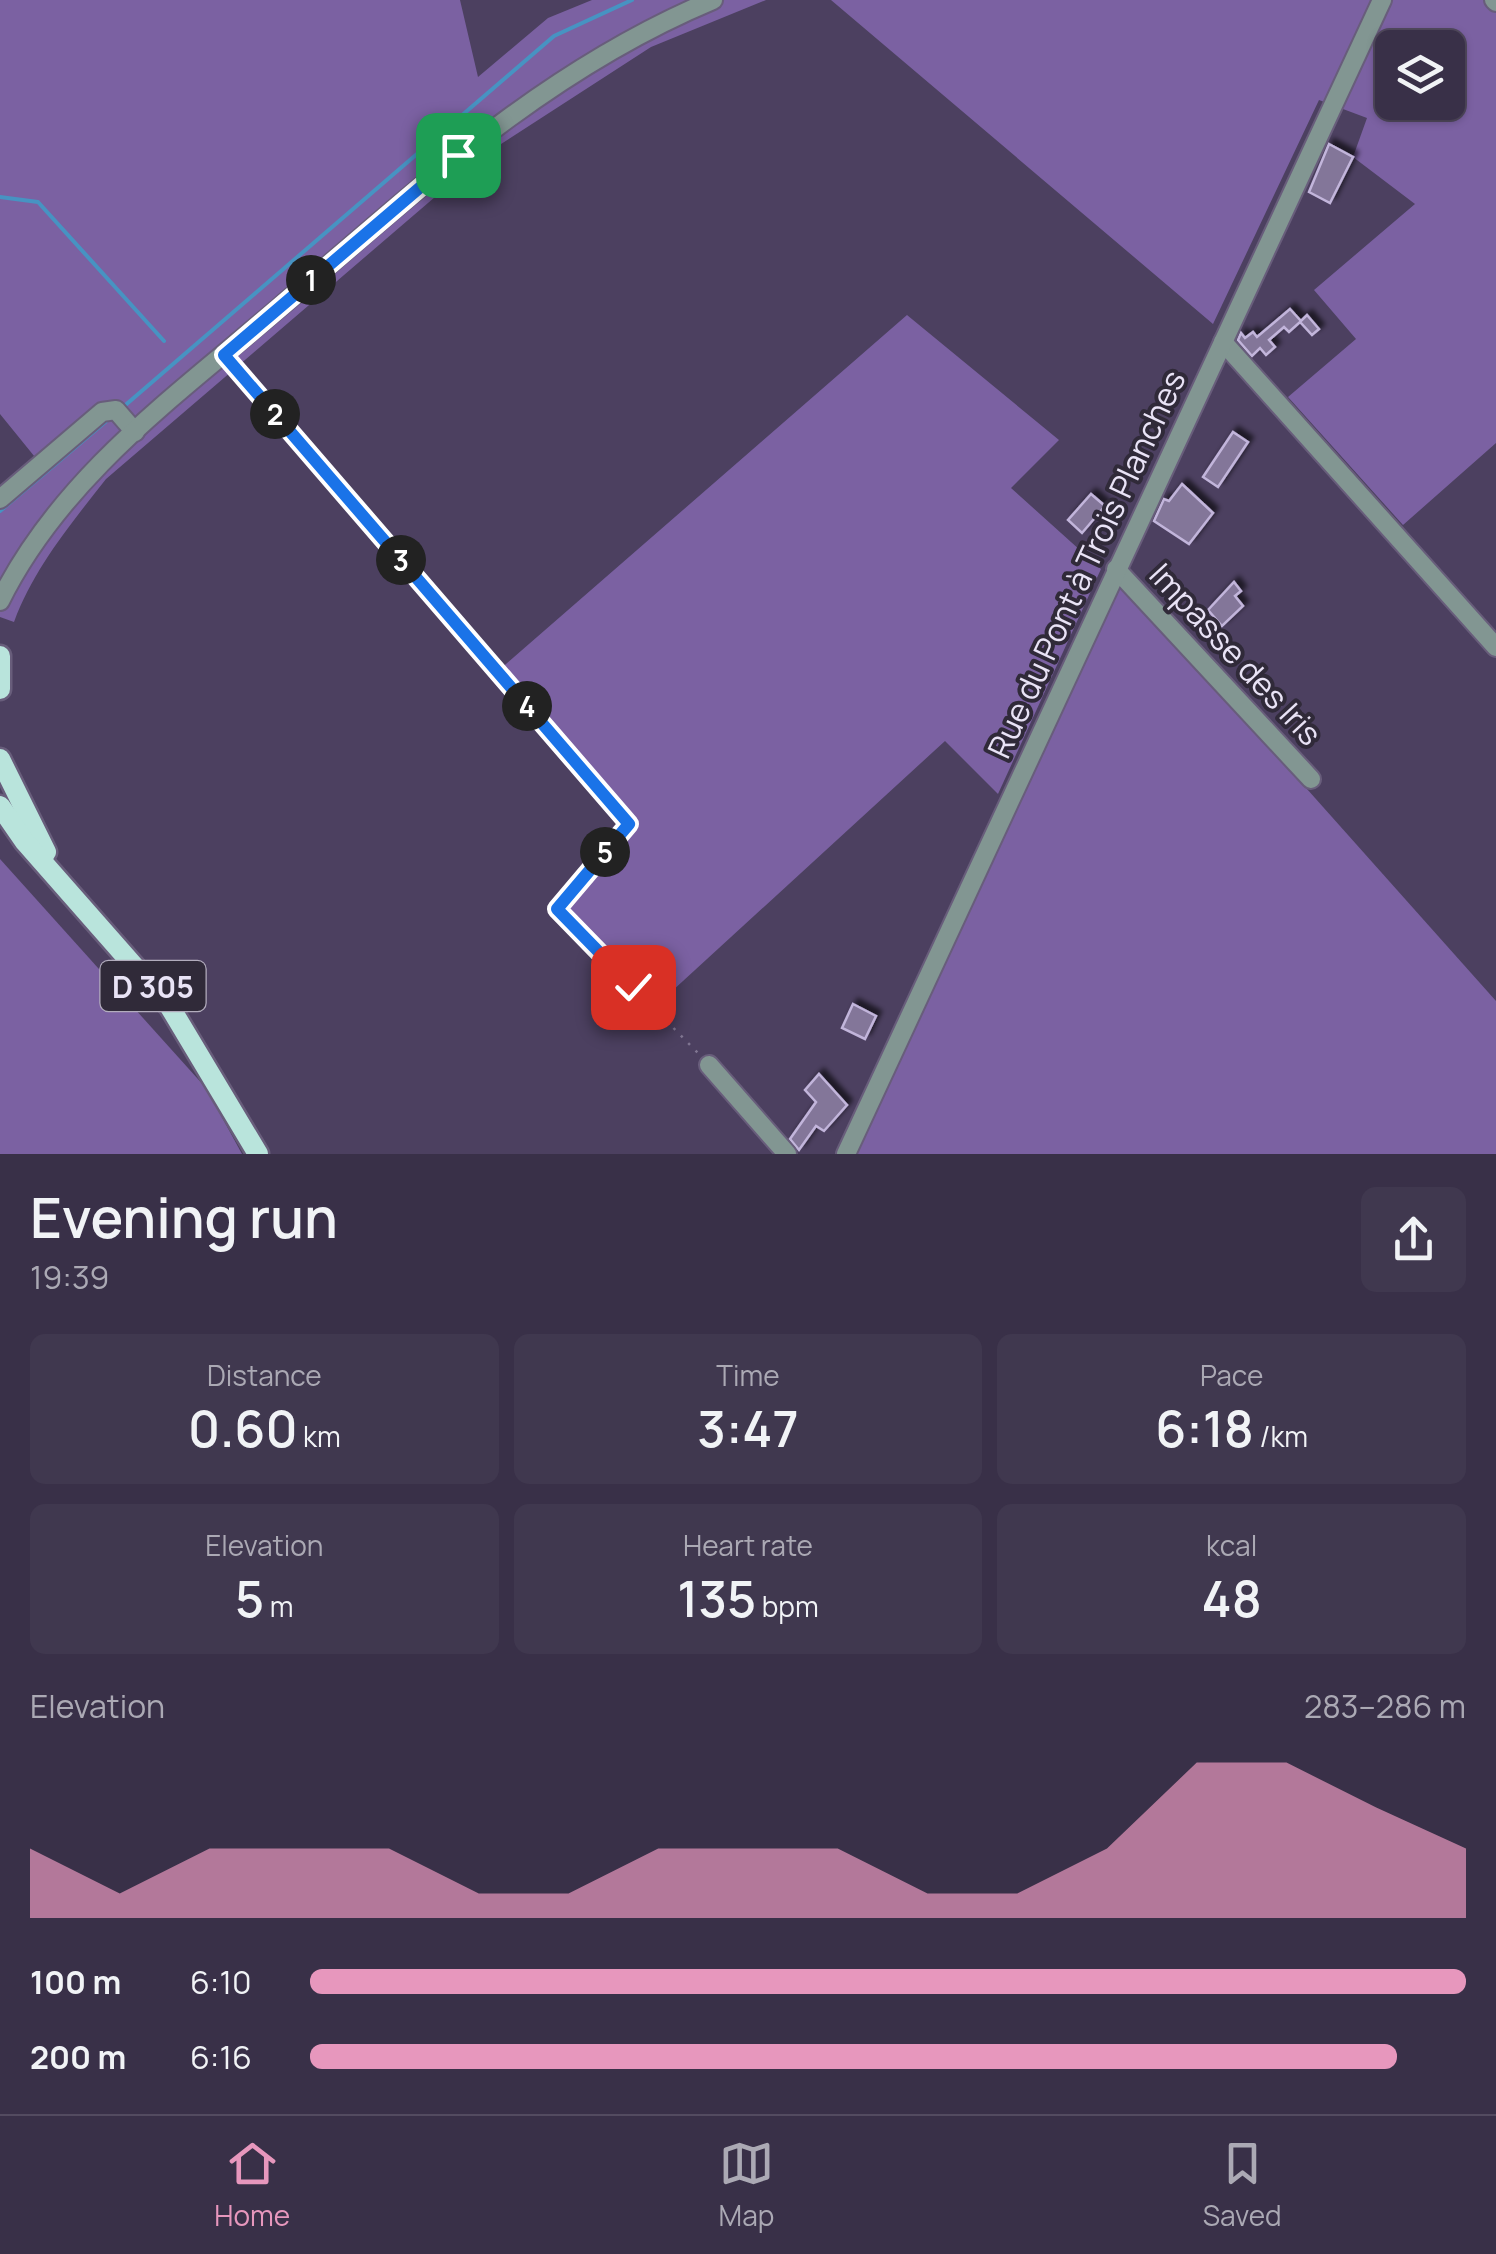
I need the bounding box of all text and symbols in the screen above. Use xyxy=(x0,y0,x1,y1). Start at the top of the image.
map controls xyxy=(1375,30,1465,120)
button: layers xyxy=(1375,30,1465,120)
pin xyxy=(416,113,501,198)
icon: arrive xyxy=(431,128,486,183)
pin: 1 xyxy=(286,255,336,305)
text: 1 xyxy=(305,261,317,299)
street label: Rue du Pont à Trois Planches xyxy=(977,363,1195,765)
pin: 2 xyxy=(250,389,300,439)
text: 2 xyxy=(267,395,283,433)
pin: 3 xyxy=(376,535,426,585)
text: 3 xyxy=(393,541,409,579)
street label: Impasse des Iris xyxy=(1140,553,1332,755)
pin: 4 xyxy=(502,681,552,731)
text: 4 xyxy=(518,687,536,725)
pin: 5 xyxy=(580,827,630,877)
text: 5 xyxy=(597,833,613,871)
pin xyxy=(591,945,676,1030)
icon: check xyxy=(606,960,661,1015)
road number: D 305 xyxy=(100,961,206,1011)
text: Evening run xyxy=(30,1179,338,1255)
button: share xyxy=(1361,1187,1466,1292)
text: 19:39 xyxy=(30,1255,109,1299)
text: Distance xyxy=(207,1356,322,1394)
text: Time xyxy=(716,1356,780,1394)
text: Pace xyxy=(1200,1356,1263,1394)
text: 0.60 xyxy=(188,1394,298,1462)
text: 3:47 xyxy=(697,1394,799,1462)
text: 6:18 xyxy=(1155,1394,1254,1462)
text: km xyxy=(298,1417,341,1455)
text: /km xyxy=(1254,1417,1308,1455)
text: Elevation xyxy=(205,1526,323,1564)
text: Heart rate xyxy=(683,1526,813,1564)
text: kcal xyxy=(1206,1526,1257,1564)
text: 5 xyxy=(235,1564,264,1632)
text: 135 xyxy=(677,1564,756,1632)
text: 48 xyxy=(1202,1564,1262,1632)
text: m xyxy=(264,1587,294,1625)
text: bpm xyxy=(756,1587,819,1625)
text: Elevation xyxy=(30,1684,165,1728)
text: 283–286 m xyxy=(1304,1684,1466,1728)
text: 100 m xyxy=(30,1960,121,2004)
text: 6:10 xyxy=(190,1960,251,2004)
text: 200 m xyxy=(30,2035,126,2079)
text: 6:16 xyxy=(190,2035,252,2079)
tab: Home xyxy=(214,2136,290,2234)
tab: Map xyxy=(719,2136,774,2234)
tab: Saved xyxy=(1203,2136,1282,2234)

